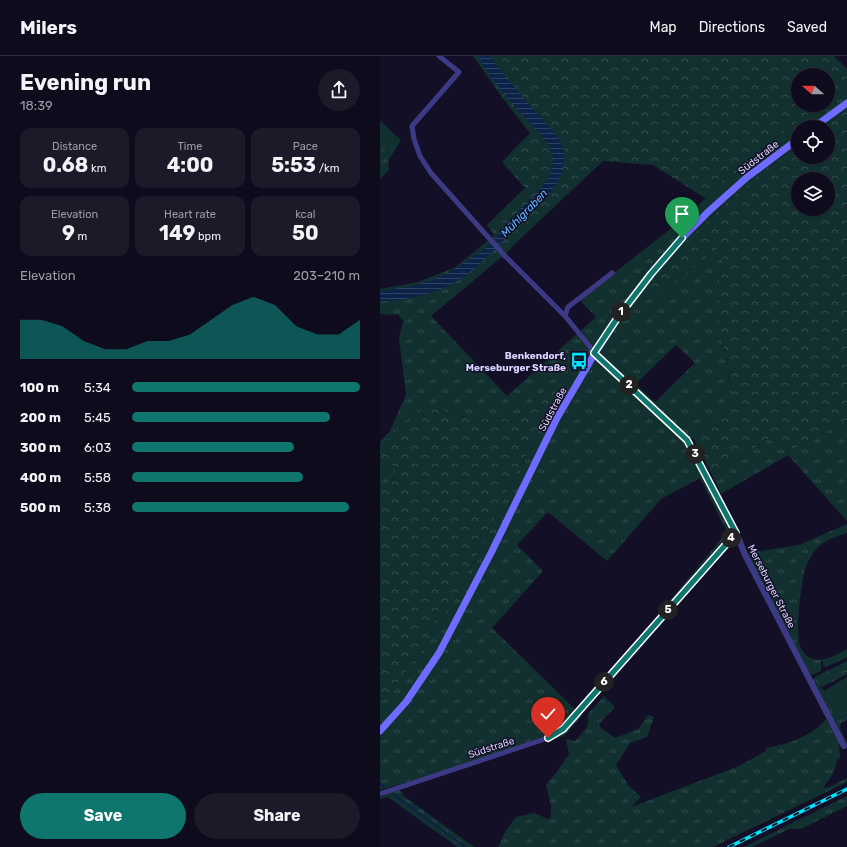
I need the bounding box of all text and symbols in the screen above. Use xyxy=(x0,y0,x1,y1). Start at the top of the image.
text: Milers xyxy=(20,16,77,39)
text: Map xyxy=(650,19,677,36)
text: Directions xyxy=(699,19,765,36)
text: Saved xyxy=(787,19,827,36)
north arrow xyxy=(791,68,835,112)
map controls xyxy=(791,68,835,216)
text: Evening run xyxy=(20,69,151,96)
button: share xyxy=(318,69,360,111)
text: 18:39 xyxy=(20,98,53,113)
button: locate xyxy=(791,120,835,164)
street label: Südstraße xyxy=(736,138,782,177)
text: Distance xyxy=(52,140,97,153)
text: Time xyxy=(178,140,202,153)
text: Pace xyxy=(293,140,318,153)
text: 0.68 xyxy=(43,153,88,177)
text: 4:00 xyxy=(167,153,213,177)
text: 5:53 xyxy=(271,153,316,177)
text: km xyxy=(88,162,107,175)
text: /km xyxy=(316,162,339,175)
button: layers xyxy=(791,172,835,216)
water label: Mühlgraben xyxy=(498,187,551,240)
pin xyxy=(665,197,699,238)
icon: arrive xyxy=(671,203,693,225)
text: Elevation xyxy=(51,208,98,221)
text: Heart rate xyxy=(164,208,216,221)
text: kcal xyxy=(295,208,315,221)
text: 9 xyxy=(62,221,75,245)
text: 149 xyxy=(159,221,195,245)
text: 50 xyxy=(292,221,319,245)
text: m xyxy=(75,230,87,243)
text: bpm xyxy=(195,230,221,243)
text: Elevation xyxy=(20,268,76,283)
text: 203–210 m xyxy=(293,268,360,283)
pin: 1 xyxy=(611,302,631,322)
text: 1 xyxy=(618,305,624,318)
place label: Benkendorf, Merseburger Straße xyxy=(466,350,566,374)
bus stop icon: Benkendorf, Merseburger Straße xyxy=(569,351,589,371)
pin: 2 xyxy=(619,375,639,395)
text: 2 xyxy=(625,378,633,391)
text: 100 m xyxy=(20,380,59,395)
text: 5:34 xyxy=(84,380,111,395)
street label: Südstraße xyxy=(536,385,570,433)
text: 200 m xyxy=(20,410,61,425)
text: 5:45 xyxy=(84,410,111,425)
text: 300 m xyxy=(20,440,61,455)
text: 6:03 xyxy=(84,440,111,455)
pin: 3 xyxy=(685,444,705,464)
text: 3 xyxy=(691,447,699,460)
text: 400 m xyxy=(20,470,61,485)
text: 5:58 xyxy=(84,470,111,485)
text: 500 m xyxy=(20,500,61,515)
text: 5:38 xyxy=(84,500,111,515)
pin: 4 xyxy=(721,528,741,548)
text: 4 xyxy=(727,531,735,544)
street label: Merseburger Straße xyxy=(745,543,798,631)
pin: 5 xyxy=(658,600,678,620)
text: 5 xyxy=(664,603,672,616)
pin: 6 xyxy=(594,672,614,692)
text: 6 xyxy=(600,675,608,688)
pin xyxy=(531,697,565,738)
icon: check xyxy=(537,703,559,725)
street label: Südstraße xyxy=(467,735,516,761)
button: Save xyxy=(20,793,186,839)
button: Share xyxy=(194,793,360,839)

